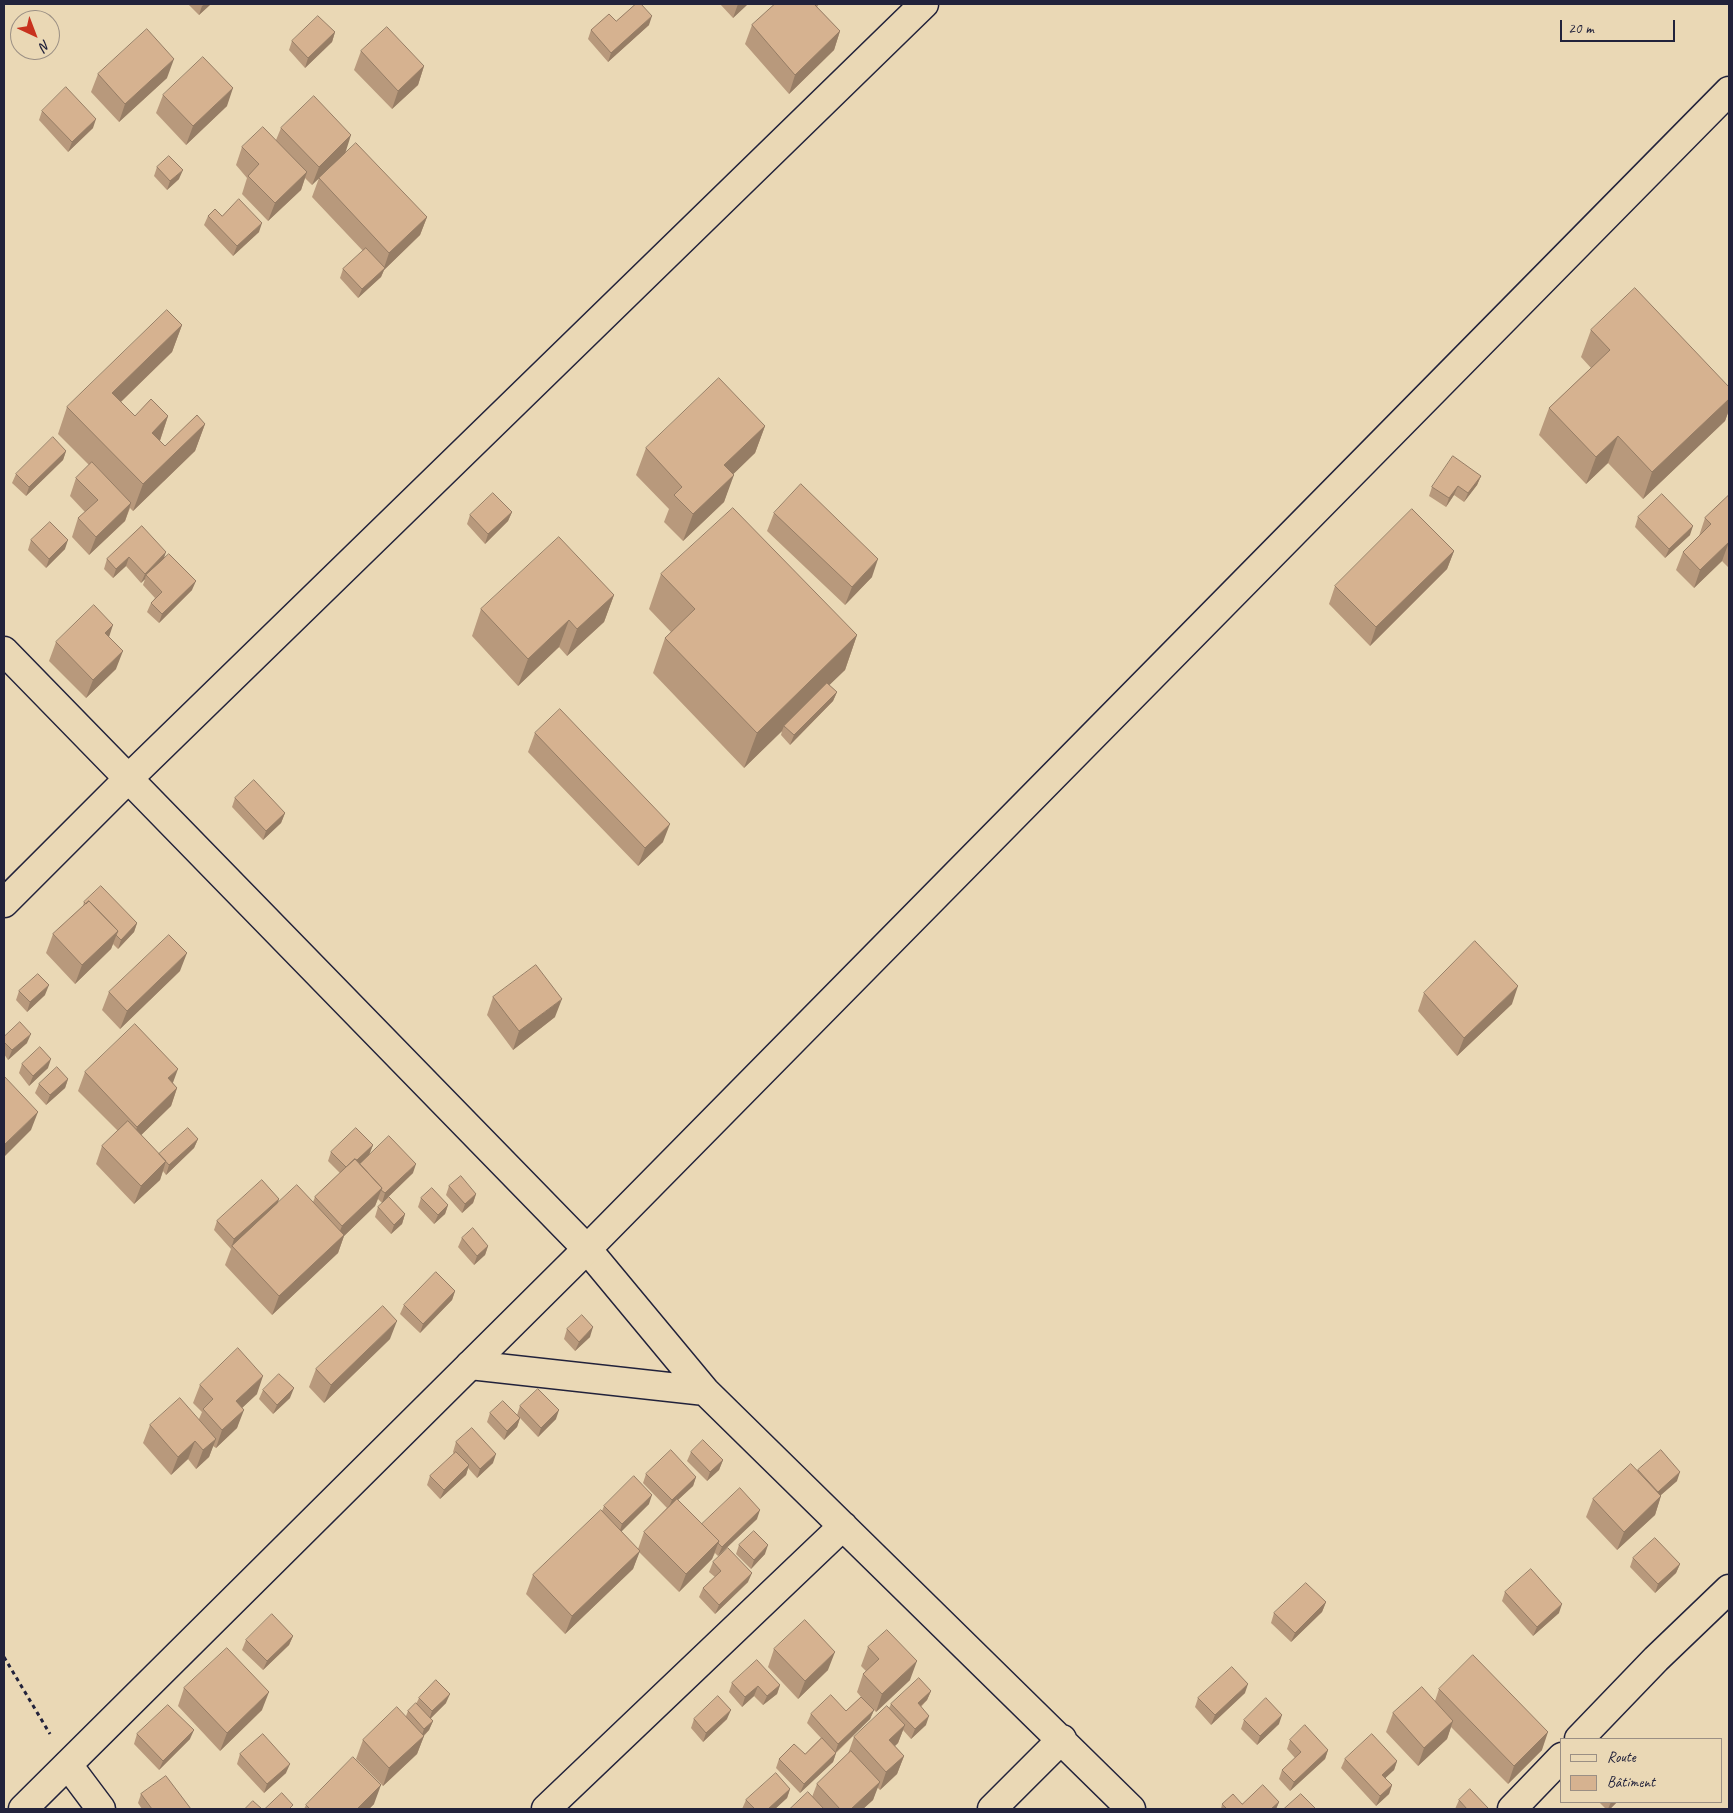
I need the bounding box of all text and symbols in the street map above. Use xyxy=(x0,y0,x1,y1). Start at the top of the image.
north arrow xyxy=(10,10,60,60)
scale bar xyxy=(1563,10,1678,42)
text: 20 m xyxy=(1568,19,1594,38)
text: N xyxy=(36,36,54,55)
legend xyxy=(1560,1738,1723,1803)
text: Route xyxy=(1607,1748,1636,1767)
text: Bâtiment xyxy=(1607,1773,1655,1792)

